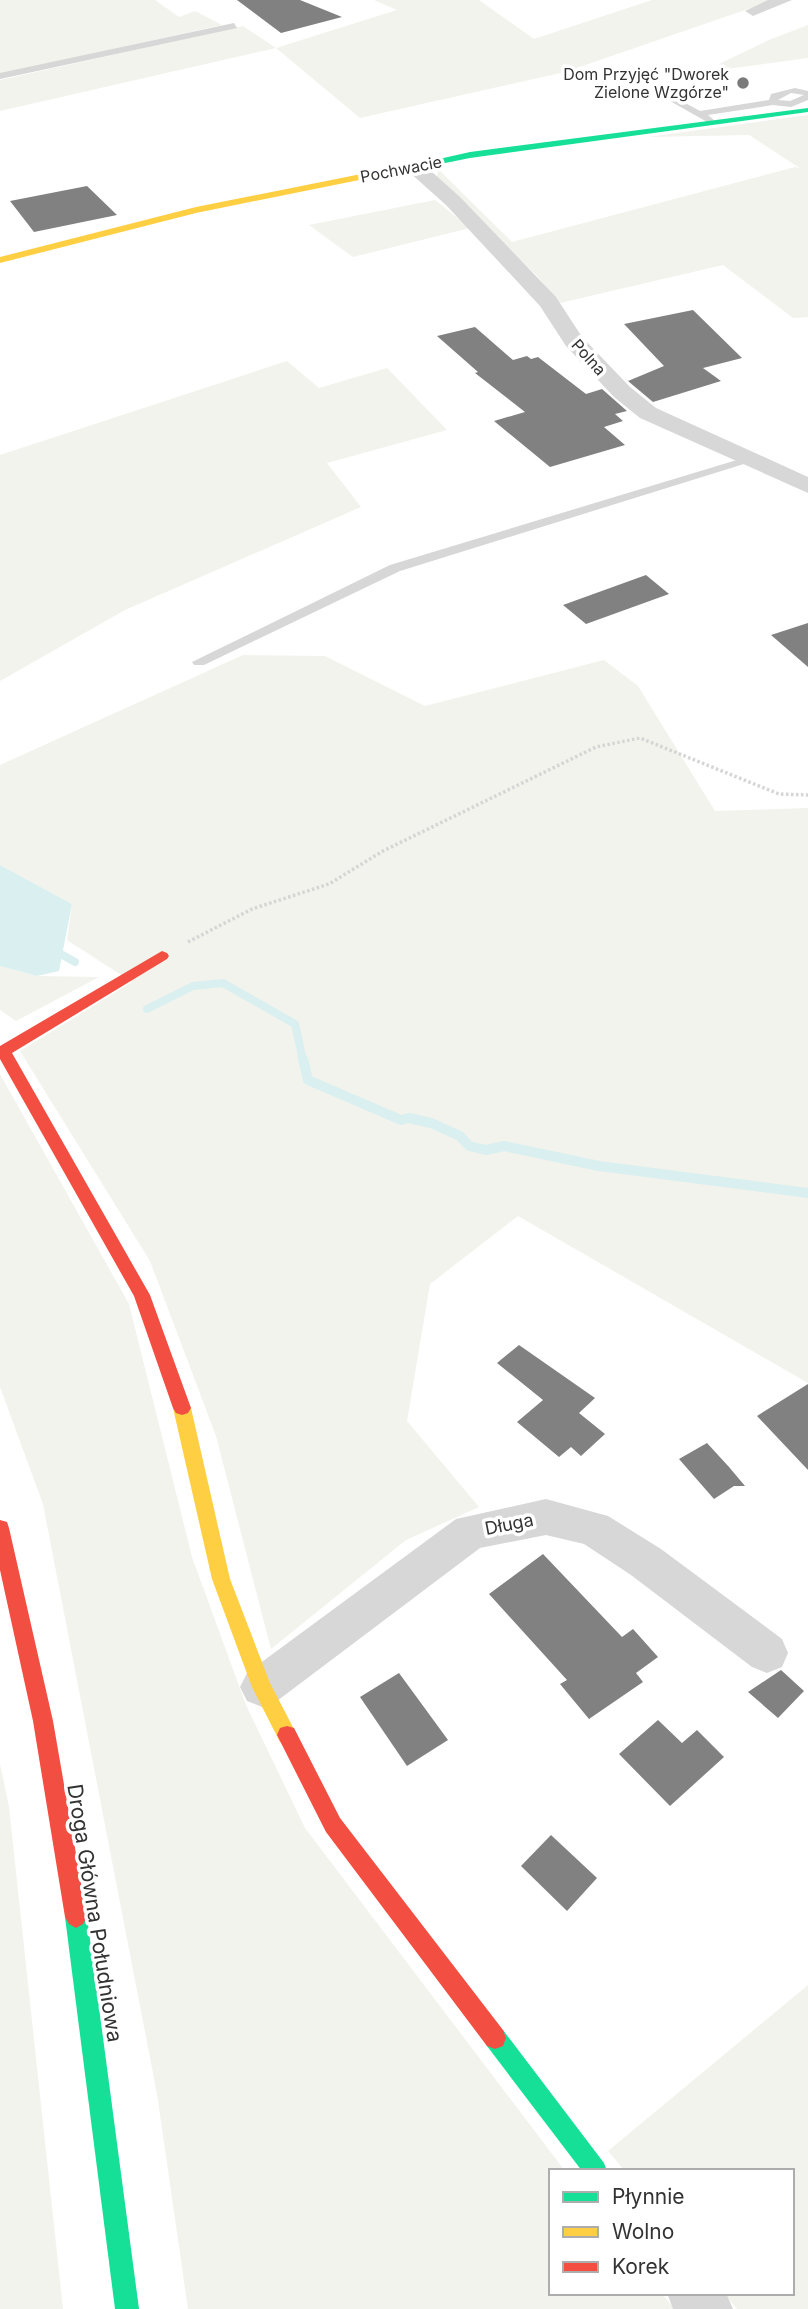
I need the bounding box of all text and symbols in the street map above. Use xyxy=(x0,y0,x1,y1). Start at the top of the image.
place label: Dom Przyjęć "Dworek Zielone Wzgórze" xyxy=(563,64,729,102)
marker: Dom Przyjęć "Dworek Zielone Wzgórze" xyxy=(735,75,751,91)
street label: Pochwacie xyxy=(358,151,444,187)
street label: Polna xyxy=(568,335,610,379)
street label: Długa xyxy=(483,1509,535,1539)
street label: Droga Główna Południowa xyxy=(62,1782,128,2044)
legend xyxy=(549,2169,794,2295)
text: Płynnie xyxy=(612,2184,685,2209)
text: Wolno xyxy=(612,2219,674,2244)
text: Korek xyxy=(612,2254,670,2279)

